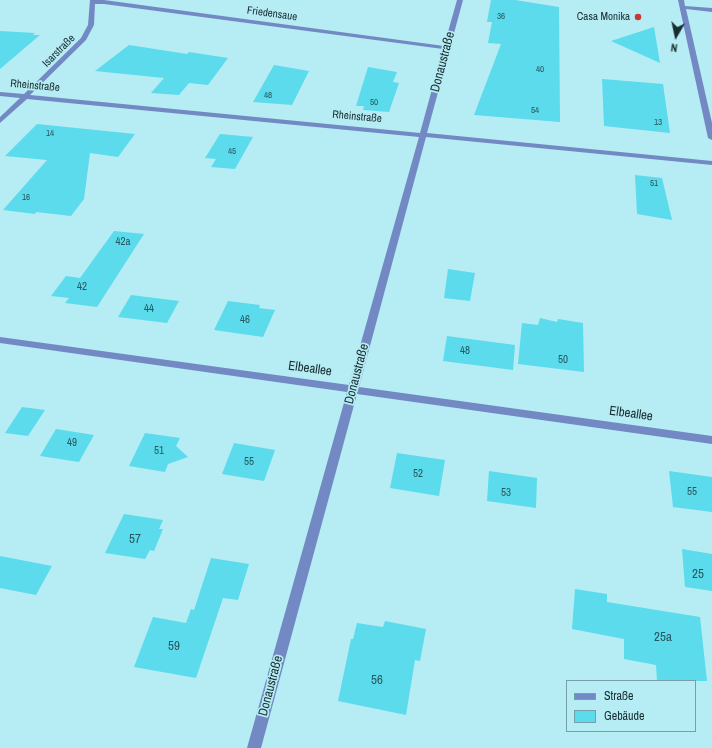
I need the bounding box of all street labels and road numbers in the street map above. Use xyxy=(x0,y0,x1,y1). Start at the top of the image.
street label: Friedensaue xyxy=(246,4,298,24)
street label: Donaustraße xyxy=(427,30,459,94)
street label: Isarstraße xyxy=(40,32,78,70)
street label: Rheinstraße xyxy=(10,77,60,95)
street label: Rheinstraße xyxy=(332,108,382,126)
street label: Donaustraße xyxy=(341,342,373,406)
street label: Elbeallee xyxy=(287,358,333,380)
street label: Elbeallee xyxy=(608,403,654,425)
street label: Donaustraße xyxy=(255,654,287,718)

